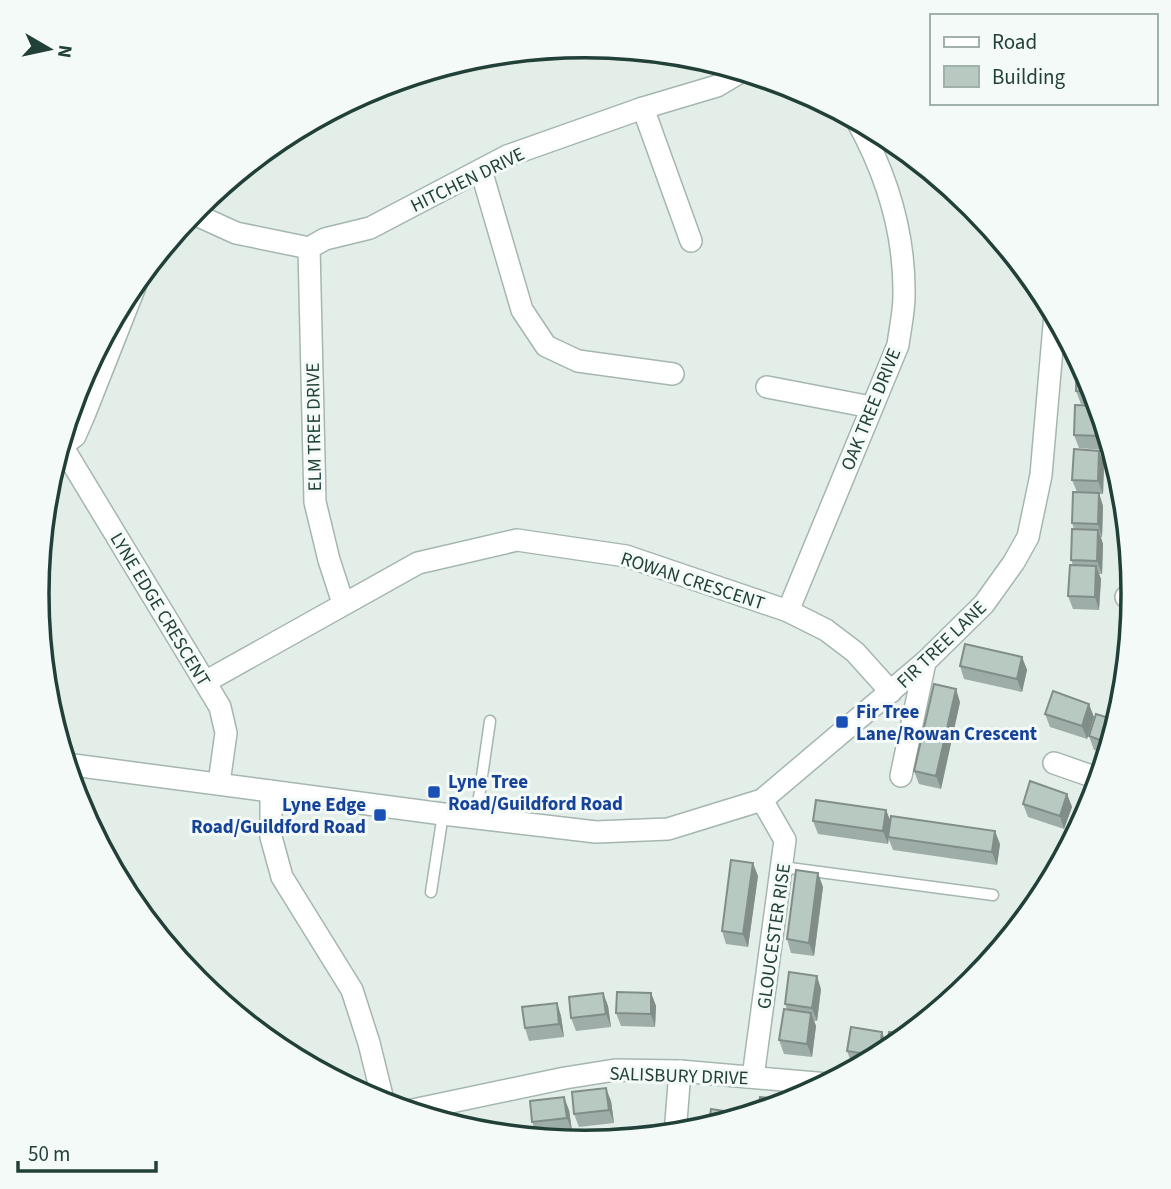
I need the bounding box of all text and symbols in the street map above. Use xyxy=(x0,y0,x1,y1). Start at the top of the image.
north arrow xyxy=(14,14,84,84)
legend xyxy=(930,14,1157,105)
text: Road xyxy=(992,27,1037,57)
text: N xyxy=(50,43,79,60)
text: Building xyxy=(992,62,1066,92)
street label: HITCHEN DRIVE xyxy=(406,141,529,220)
street label: OAK TREE DRIVE xyxy=(835,344,908,475)
street label: ELM TREE DRIVE xyxy=(300,362,329,492)
street label: LYNE EDGE CRESCENT xyxy=(103,528,216,692)
street label: ROWAN CRESCENT xyxy=(617,545,768,617)
street label: FIR TREE LANE xyxy=(891,595,993,695)
place label: Fir Tree Lane/Rowan Crescent xyxy=(856,699,1037,748)
marker: Fir Tree Lane/Rowan Crescent xyxy=(834,714,850,730)
place label: Lyne Tree Road/Guildford Road xyxy=(448,769,623,818)
marker: Lyne Tree Road/Guildford Road xyxy=(426,784,442,800)
place label: Lyne Edge Road/Guildford Road xyxy=(191,792,366,841)
marker: Lyne Edge Road/Guildford Road xyxy=(372,807,388,823)
street label: GLOUCESTER RISE xyxy=(751,862,798,1011)
street label: SALISBURY DRIVE xyxy=(609,1061,749,1092)
scale bar xyxy=(18,1130,156,1174)
text: 50 m xyxy=(28,1139,70,1169)

